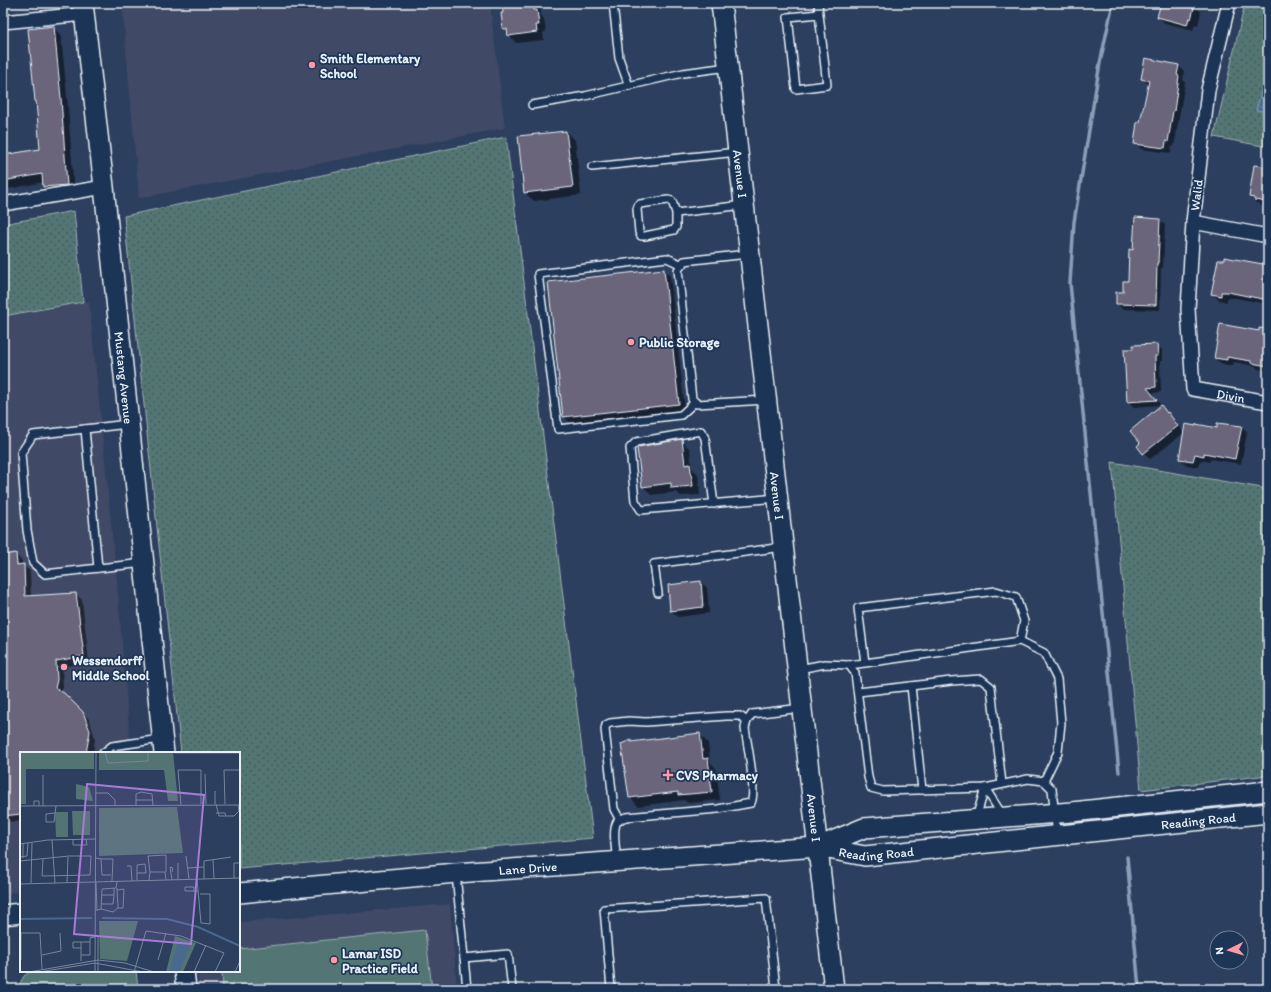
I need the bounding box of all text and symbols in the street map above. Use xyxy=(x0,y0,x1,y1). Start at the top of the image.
place label: Smith Elementary School xyxy=(320,51,421,81)
marker: Smith Elementary School xyxy=(307,60,317,70)
street label: Avenue I xyxy=(730,149,750,199)
street label: Walid xyxy=(1187,179,1206,212)
street label: Mustang Avenue xyxy=(111,331,136,425)
place label: Public Storage xyxy=(639,335,720,351)
marker: Public Storage xyxy=(626,337,636,347)
street label: Divin xyxy=(1216,386,1246,406)
street label: Avenue I xyxy=(767,471,787,521)
place label: Wessendorff Middle School xyxy=(72,653,150,683)
marker: Wessendorff Middle School xyxy=(59,662,69,672)
inset map xyxy=(20,752,240,972)
place label: CVS Pharmacy xyxy=(676,768,759,784)
marker: CVS Pharmacy xyxy=(663,770,673,780)
street label: Avenue I xyxy=(804,793,824,843)
street label: Reading Road xyxy=(1160,809,1237,832)
street label: Reading Road xyxy=(838,844,915,864)
street label: Lane Drive xyxy=(498,859,558,878)
north arrow xyxy=(1209,930,1249,970)
place label: Lamar ISD Practice Field xyxy=(342,946,419,976)
text: N xyxy=(1213,947,1226,955)
marker: Lamar ISD Practice Field xyxy=(329,955,339,965)

